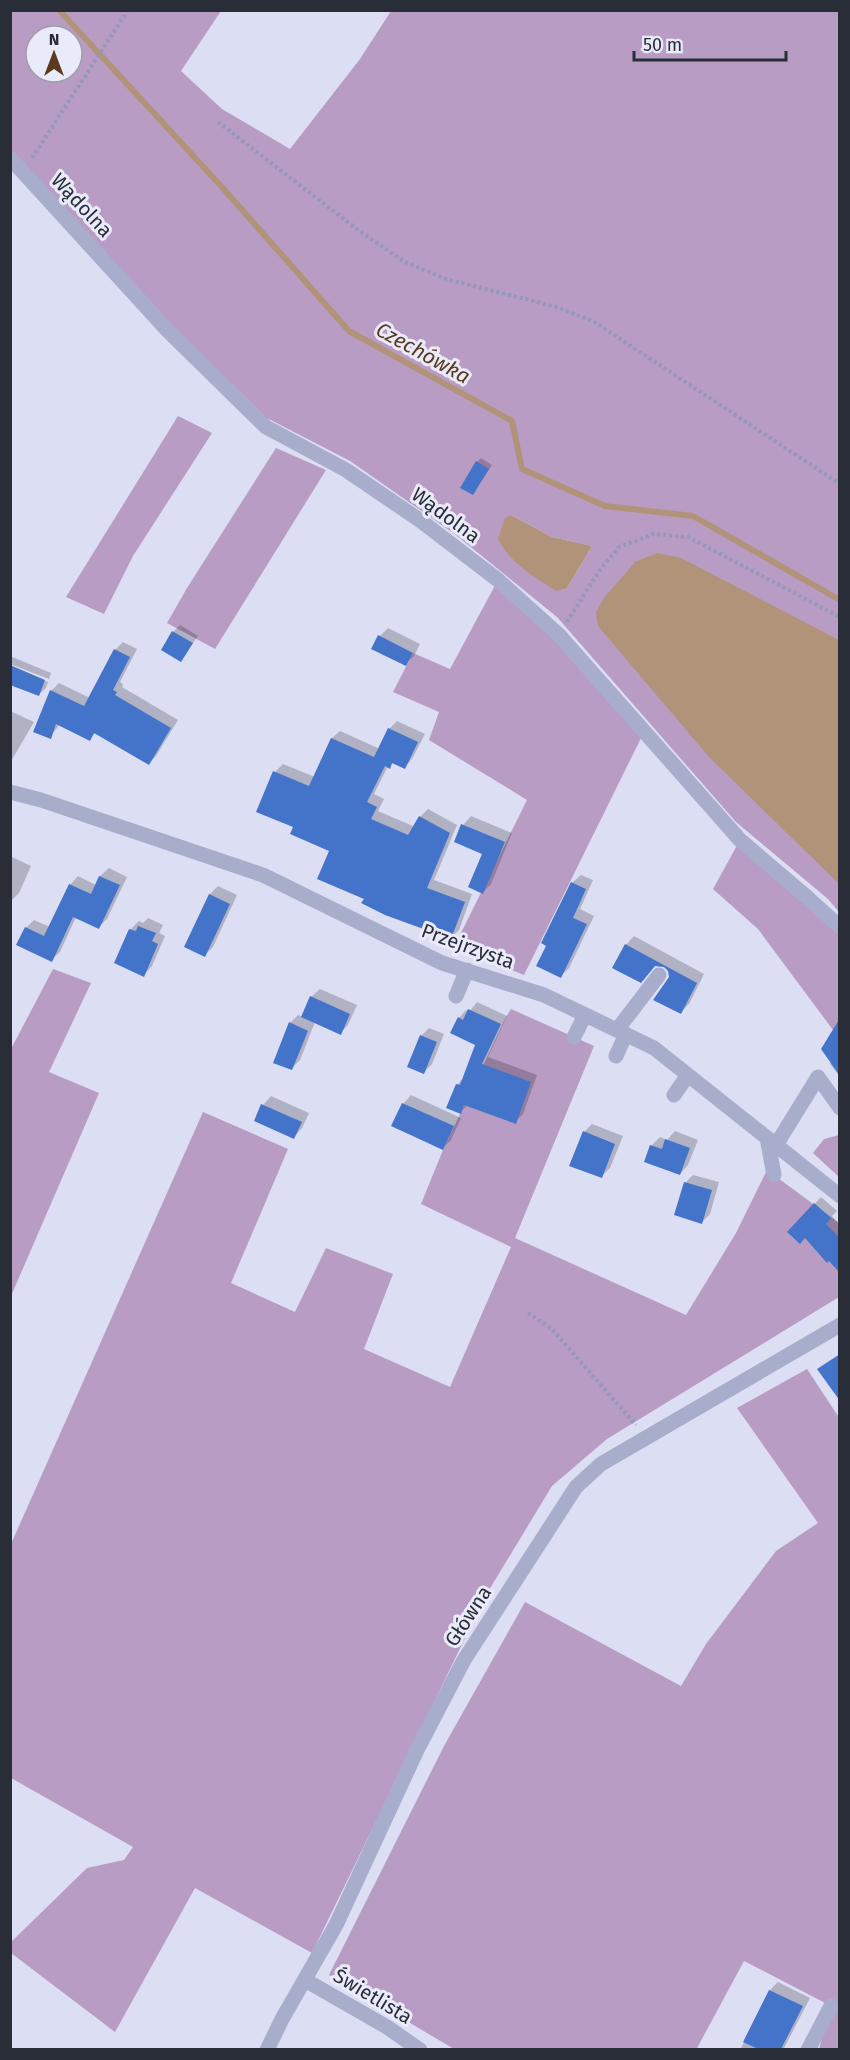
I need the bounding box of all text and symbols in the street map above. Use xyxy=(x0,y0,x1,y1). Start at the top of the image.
north arrow xyxy=(24,24,84,84)
scale bar xyxy=(634,24,786,62)
text: N xyxy=(49,30,59,49)
text: 50 m xyxy=(643,34,682,56)
street label: Wądolna xyxy=(46,168,118,242)
water label: Czechówka xyxy=(371,316,475,390)
street label: Wądolna xyxy=(407,482,485,548)
street label: Przejrzysta xyxy=(418,918,518,974)
street label: Główna xyxy=(440,1581,496,1651)
street label: Świetlista xyxy=(329,1963,417,2029)

